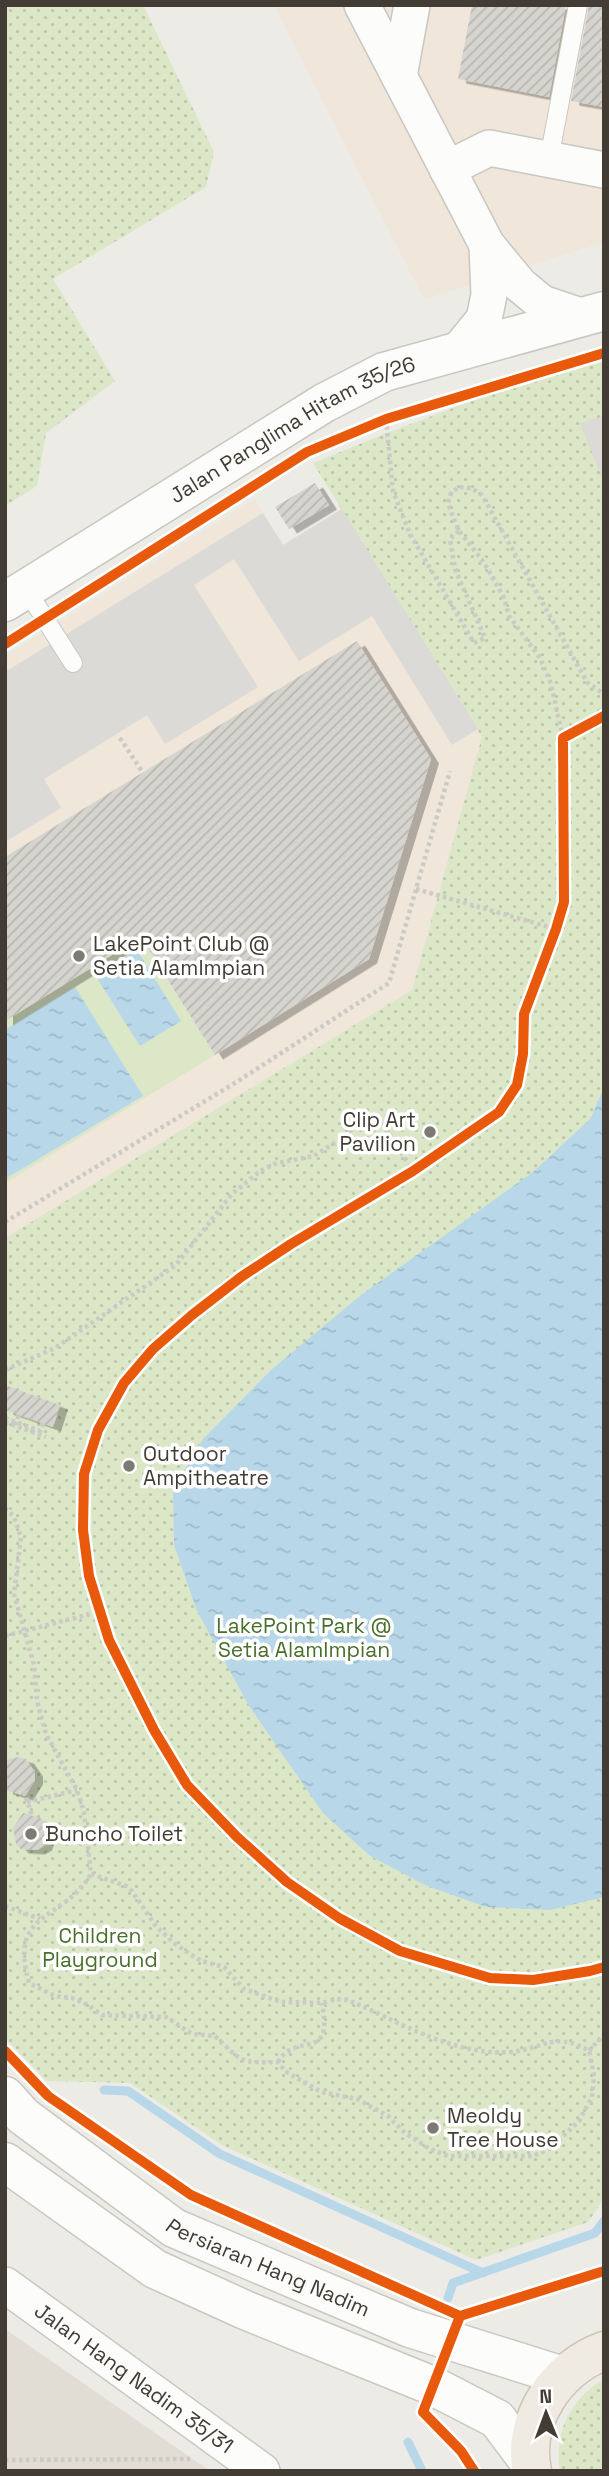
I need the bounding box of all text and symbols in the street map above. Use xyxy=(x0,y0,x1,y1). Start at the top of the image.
street label: Jalan Panglima Hitam 35/26 xyxy=(164,350,418,509)
place label: LakePoint Club @ Setia AlamImpian xyxy=(93,930,270,981)
marker: LakePoint Club @ Setia AlamImpian xyxy=(71,948,87,964)
place label: Clip Art Pavilion xyxy=(339,1106,416,1157)
marker: Clip Art Pavilion xyxy=(422,1124,438,1140)
place label: Outdoor Ampitheatre xyxy=(143,1440,269,1491)
marker: Outdoor Ampitheatre xyxy=(121,1458,137,1474)
park label: LakePoint Park @ Setia AlamImpian xyxy=(216,1612,392,1663)
place label: Buncho Toilet xyxy=(45,1820,183,1847)
marker: Buncho Toilet xyxy=(23,1826,39,1842)
park label: Children Playground xyxy=(42,1922,158,1973)
place label: Meoldy Tree House xyxy=(447,2102,559,2153)
marker: Meoldy Tree House xyxy=(425,2120,441,2136)
street label: Persiaran Hang Nadim xyxy=(160,2212,374,2322)
street label: Jalan Hang Nadim 35/31 xyxy=(29,2297,239,2459)
north arrow xyxy=(511,2378,581,2448)
text: N xyxy=(539,2384,552,2409)

